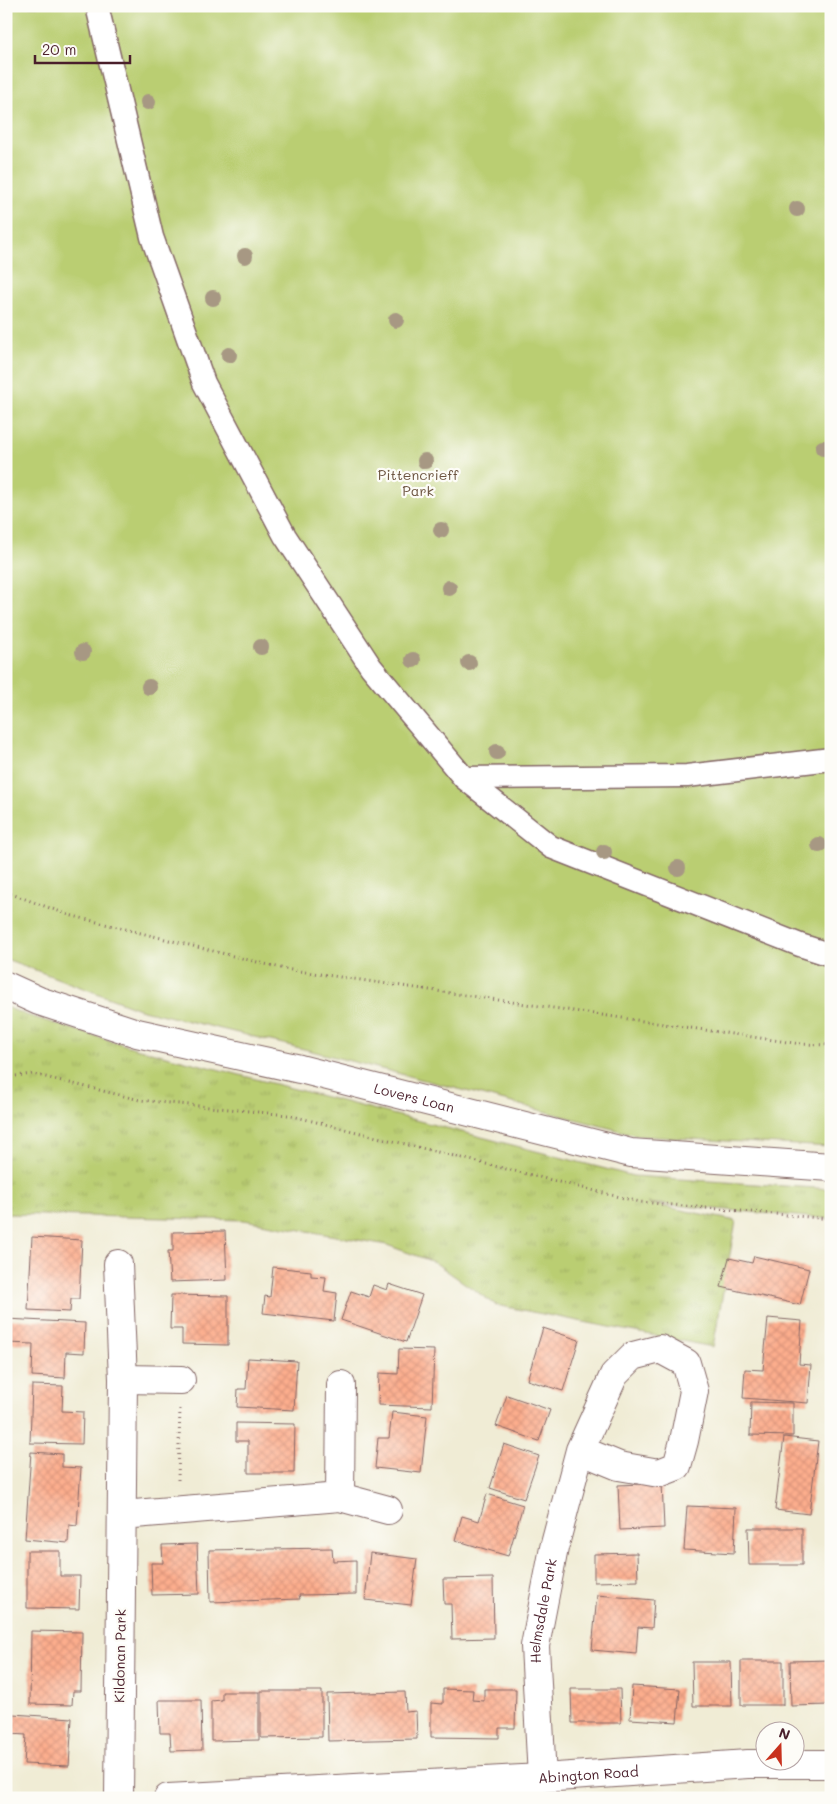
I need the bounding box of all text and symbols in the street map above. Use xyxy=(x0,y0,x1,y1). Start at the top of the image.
scale bar xyxy=(35,32,130,64)
text: 20 m xyxy=(42,39,76,59)
park label: Pittencrieff Park xyxy=(378,465,459,500)
street label: Lovers Loan xyxy=(372,1078,456,1117)
street label: Helmsdale Park xyxy=(525,1557,561,1664)
street label: Kildonan Park xyxy=(109,1609,130,1703)
north arrow xyxy=(754,1722,804,1772)
text: N xyxy=(776,1723,793,1744)
street label: Abington Road xyxy=(538,1761,639,1787)

